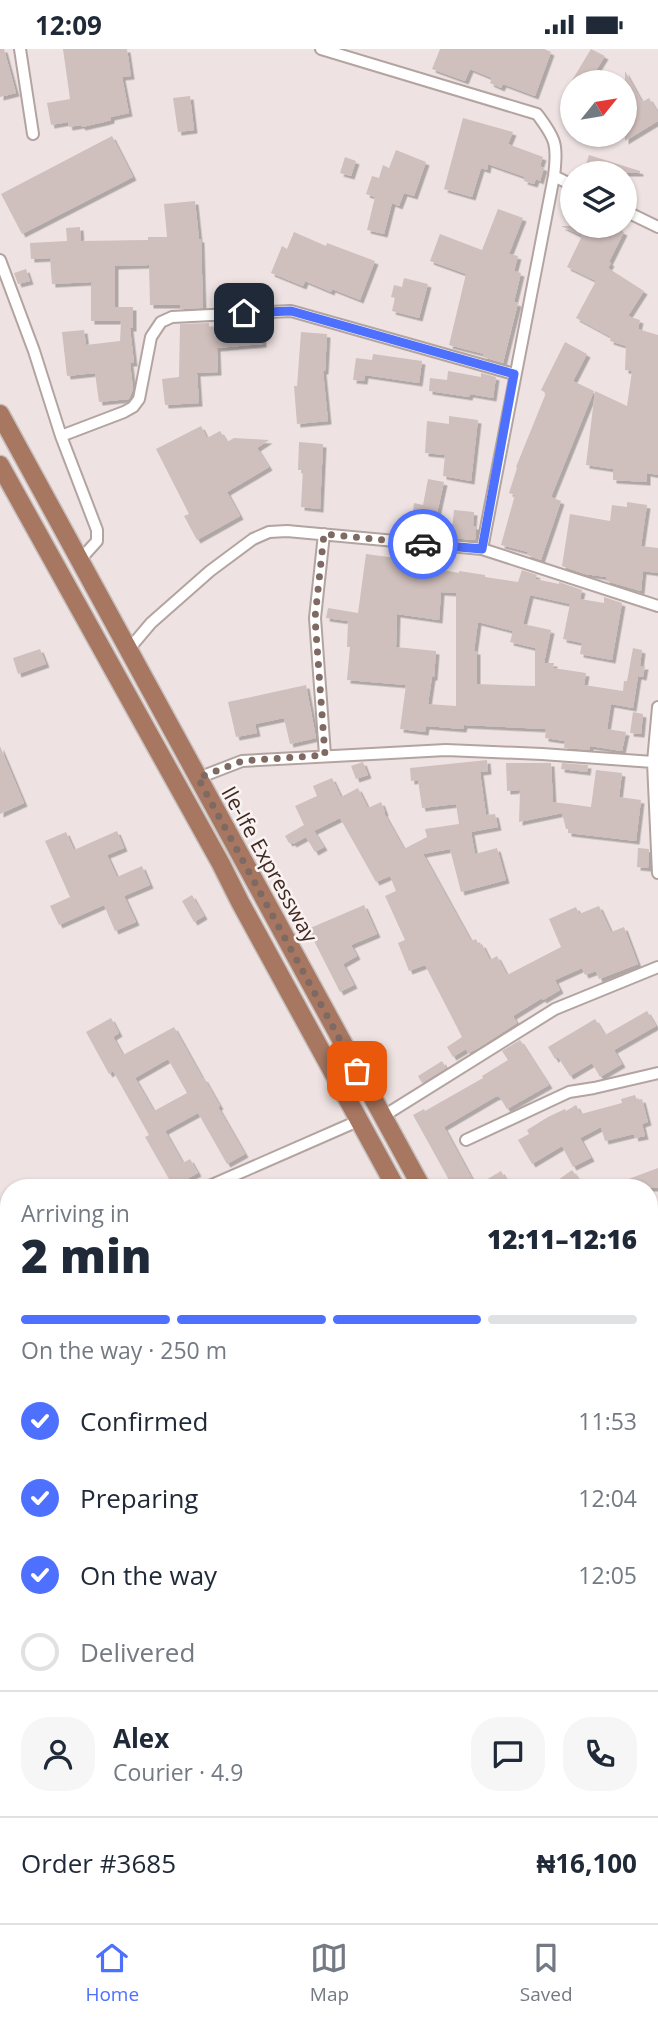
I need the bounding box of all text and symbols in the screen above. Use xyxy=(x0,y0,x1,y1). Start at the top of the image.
text: 12:09 xyxy=(35,7,102,43)
north arrow xyxy=(560,70,637,147)
map controls xyxy=(560,70,637,238)
button: layers xyxy=(560,161,637,238)
pin xyxy=(214,283,274,343)
icon: home xyxy=(225,294,263,332)
courier xyxy=(388,509,458,579)
icon: car xyxy=(404,525,442,563)
street label: Ile-Ife Expressway xyxy=(216,781,325,947)
pin xyxy=(327,1041,387,1101)
icon: bag xyxy=(338,1052,376,1090)
text: Arriving in xyxy=(21,1197,130,1229)
text: 12:11–12:16 xyxy=(487,1221,637,1257)
text: 2 min xyxy=(21,1224,152,1286)
text: On the way · 250 m xyxy=(21,1334,227,1366)
icon: check xyxy=(21,1402,59,1440)
text: Confirmed xyxy=(80,1403,208,1439)
text: 11:53 xyxy=(578,1405,637,1437)
icon: check xyxy=(21,1479,59,1517)
text: Preparing xyxy=(80,1480,198,1516)
text: 12:04 xyxy=(578,1482,637,1514)
icon: check xyxy=(21,1556,59,1594)
text: On the way xyxy=(80,1557,217,1593)
text: 12:05 xyxy=(578,1559,637,1591)
text: Delivered xyxy=(80,1634,195,1670)
button: person xyxy=(21,1717,95,1791)
button: chat xyxy=(471,1717,545,1791)
button: phone xyxy=(563,1717,637,1791)
text: Alex xyxy=(113,1720,169,1756)
text: Courier · 4.9 xyxy=(113,1756,243,1788)
text: Order #3685 xyxy=(21,1845,176,1881)
text: ₦16,100 xyxy=(536,1845,637,1881)
tab: Home xyxy=(85,1939,139,2007)
tab: Map xyxy=(310,1939,349,2007)
tab: Saved xyxy=(520,1939,573,2007)

